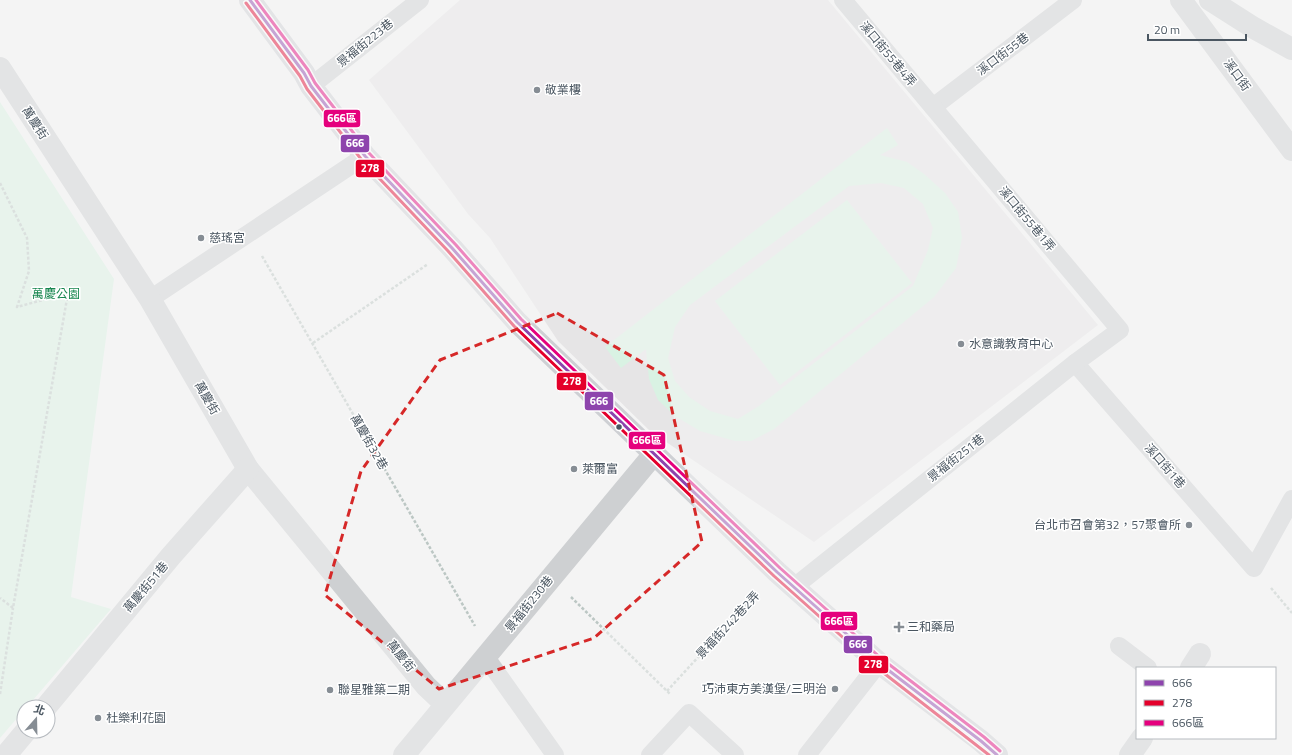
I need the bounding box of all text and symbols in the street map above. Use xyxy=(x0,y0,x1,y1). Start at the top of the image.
street label: 景福街223巷 xyxy=(332,14,397,71)
scale bar xyxy=(1148,16,1246,42)
street label: 溪口街55巷4弄 xyxy=(855,17,921,90)
text: 20 m xyxy=(1154,20,1180,39)
street label: 溪口街55巷 xyxy=(972,28,1033,80)
street label: 溪口街 xyxy=(1219,55,1256,95)
place label: 敬業樓 xyxy=(545,80,581,99)
marker: 敬業樓 xyxy=(532,85,542,95)
street label: 萬慶街 xyxy=(18,102,53,143)
line badge: 666區 xyxy=(323,109,361,128)
text: 666區 xyxy=(327,110,357,126)
line badge: 666 xyxy=(340,134,370,153)
text: 666 xyxy=(346,135,364,151)
line badge: 278 xyxy=(355,159,385,178)
text: 278 xyxy=(361,160,379,176)
street label: 溪口街55巷1弄 xyxy=(994,182,1060,255)
place label: 慈瑤宮 xyxy=(209,228,245,247)
marker: 慈瑤宮 xyxy=(196,233,206,243)
park label: 萬慶公園 xyxy=(32,284,80,303)
place label: 水意識教育中心 xyxy=(969,334,1053,353)
marker: 水意識教育中心 xyxy=(956,339,966,349)
line badge: 278 xyxy=(556,372,587,391)
text: 278 xyxy=(563,373,581,389)
street label: 萬慶街 xyxy=(190,377,225,418)
line badge: 666 xyxy=(584,391,614,411)
text: 666 xyxy=(590,393,608,409)
street label: 萬慶街32巷 xyxy=(346,410,393,473)
unlabelled marker xyxy=(614,422,624,432)
street label: 景福街251巷 xyxy=(923,429,988,486)
line badge: 666區 xyxy=(628,431,666,450)
text: 666區 xyxy=(632,432,662,448)
street label: 溪口街1巷 xyxy=(1140,439,1191,493)
place label: 萊爾富 xyxy=(582,459,618,478)
marker: 萊爾富 xyxy=(569,464,579,474)
place label: 台北市召會第32，57聚會所 xyxy=(1034,515,1181,534)
marker: 台北市召會第32，57聚會所 xyxy=(1184,520,1194,530)
street label: 萬慶街51巷 xyxy=(119,557,173,616)
street label: 景福街230巷 xyxy=(500,571,557,636)
street label: 景福街242巷2弄 xyxy=(691,586,764,663)
line badge: 666區 xyxy=(820,611,858,631)
text: 666區 xyxy=(824,613,854,629)
place label: 三和藥局 xyxy=(907,617,955,636)
marker: 三和藥局 xyxy=(894,622,904,632)
line badge: 666 xyxy=(843,635,873,654)
street label: 萬慶街 xyxy=(383,636,420,676)
text: 666 xyxy=(849,636,867,652)
line badge: 278 xyxy=(858,655,889,674)
text: 278 xyxy=(864,656,882,672)
legend xyxy=(1136,667,1276,739)
text: 666 xyxy=(1172,673,1192,692)
place label: 巧沛東方美漢堡/三明治 xyxy=(702,679,827,698)
place label: 聯星雅築二期 xyxy=(338,680,410,699)
marker: 巧沛東方美漢堡/三明治 xyxy=(830,684,840,694)
marker: 聯星雅築二期 xyxy=(325,685,335,695)
text: 278 xyxy=(1172,693,1192,712)
north arrow xyxy=(16,699,56,739)
text: 北 xyxy=(32,700,47,719)
place label: 杜樂利花園 xyxy=(106,708,166,727)
marker: 杜樂利花園 xyxy=(93,713,103,723)
text: 666區 xyxy=(1172,713,1204,732)

